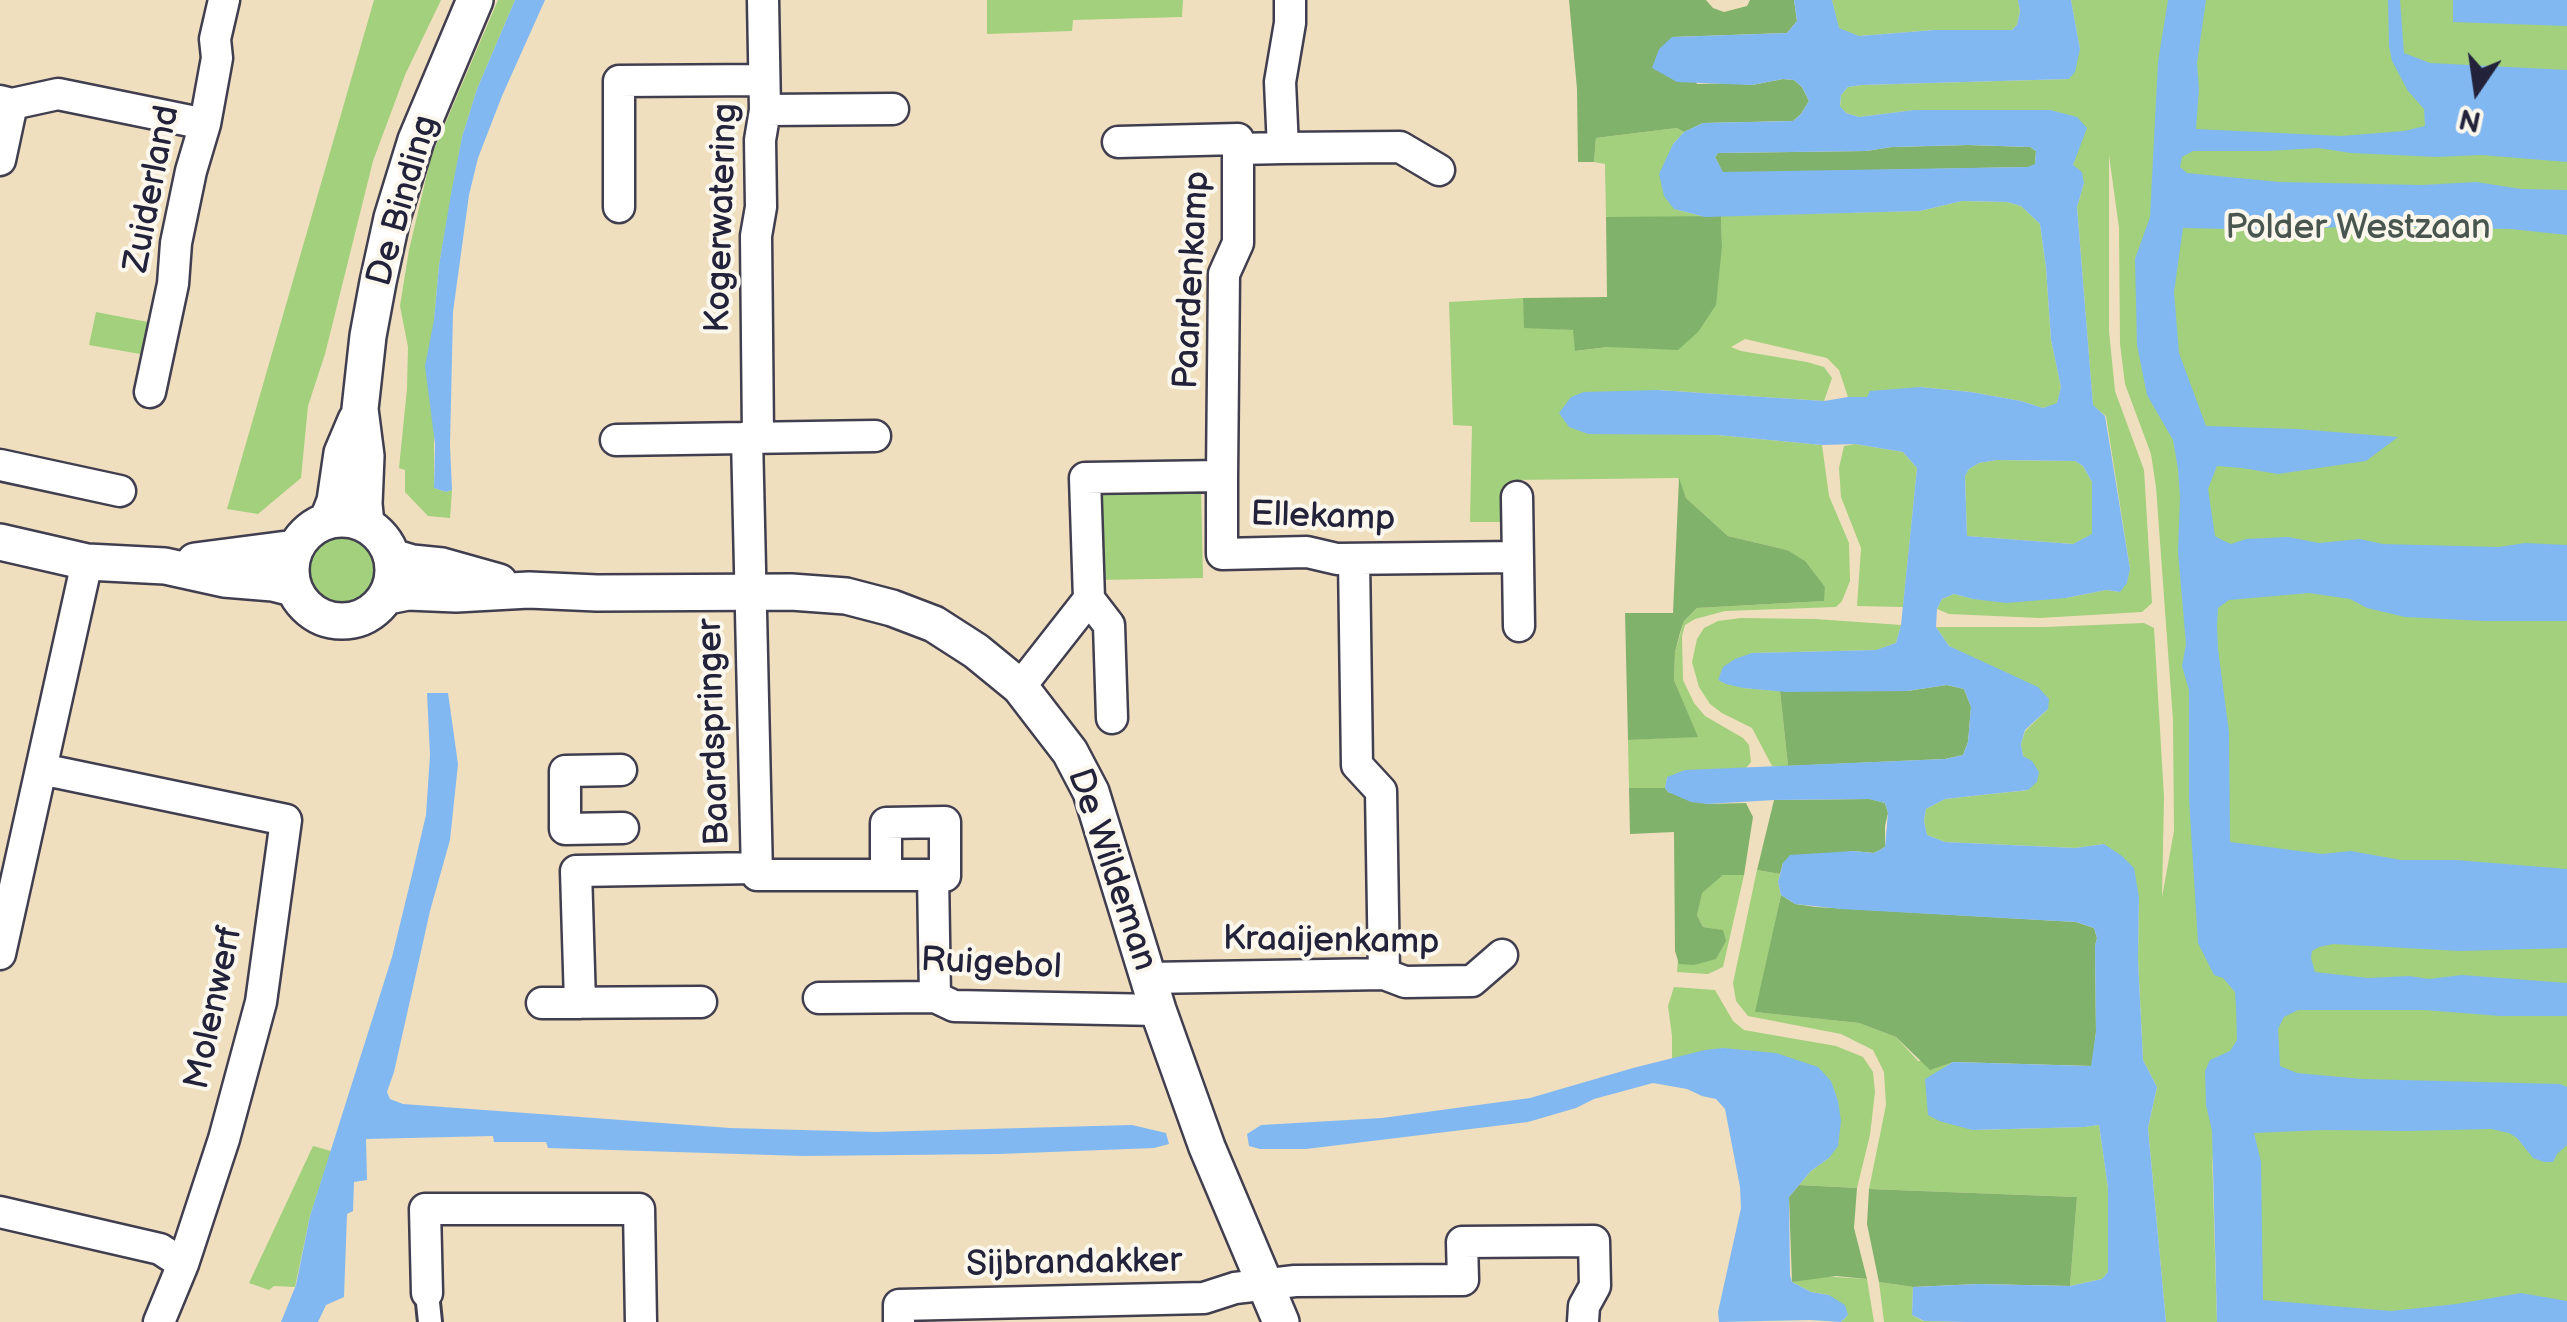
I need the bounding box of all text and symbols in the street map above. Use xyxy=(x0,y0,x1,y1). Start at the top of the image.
north arrow xyxy=(2427,40,2527,140)
text: N xyxy=(2456,101,2484,138)
street label: Zuiderland xyxy=(116,102,190,276)
street label: Kogerwatering xyxy=(698,102,748,334)
street label: De Binding xyxy=(360,111,448,291)
street label: Paardenkamp xyxy=(1166,170,1220,390)
park label: Polder Westzaan xyxy=(2225,208,2491,250)
street label: Ellekamp xyxy=(1250,494,1396,542)
street label: Baardspringer xyxy=(690,618,740,846)
street label: De Wildeman xyxy=(1057,764,1165,976)
street label: Kraaijenkamp xyxy=(1222,919,1440,965)
street label: Molenwerf xyxy=(177,923,253,1093)
street label: Ruigebol xyxy=(920,940,1062,990)
street label: Sijbrandakker xyxy=(966,1241,1182,1287)

